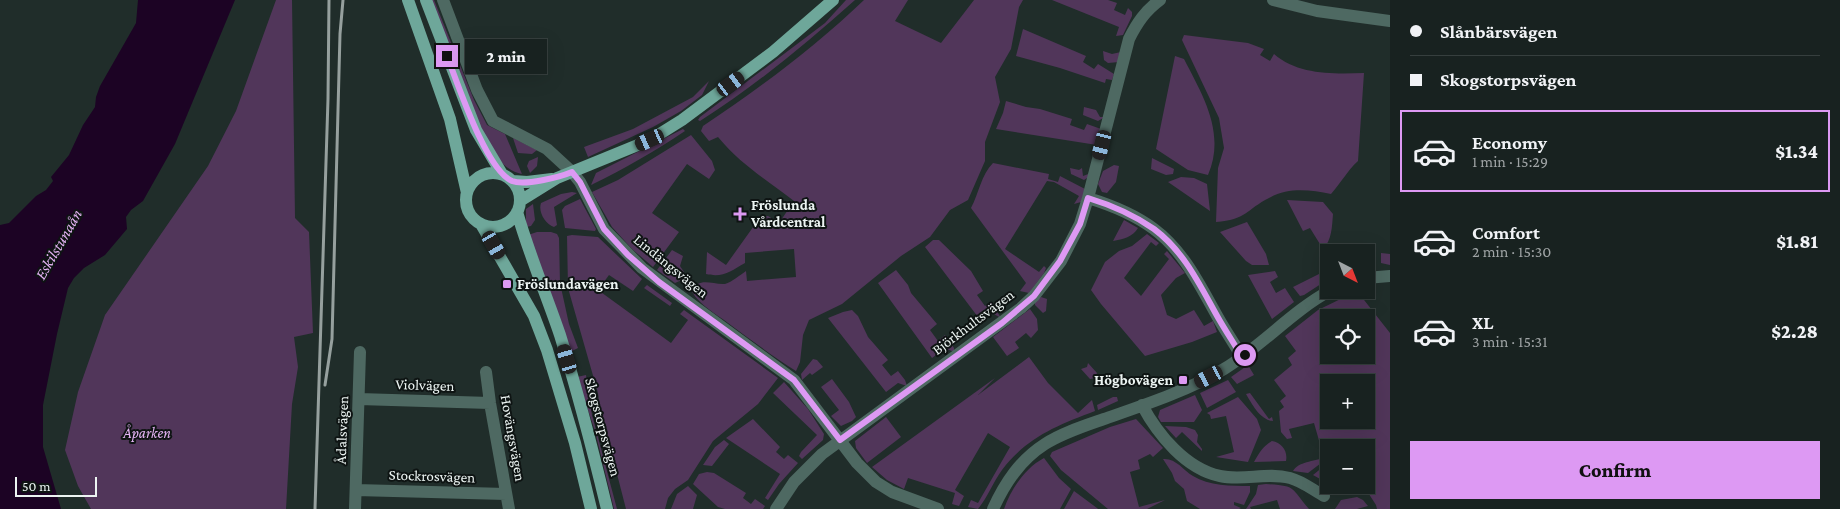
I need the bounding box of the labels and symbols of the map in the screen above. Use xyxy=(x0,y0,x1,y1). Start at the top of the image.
callout: 2 min xyxy=(464,38,547,74)
route end xyxy=(436,45,458,67)
car xyxy=(714,69,747,99)
car xyxy=(633,127,666,153)
car xyxy=(1091,129,1112,161)
place label: Fröslunda Vårdcentral xyxy=(750,197,826,230)
water label: Eskilstunaån xyxy=(32,206,85,282)
marker: Fröslunda Vårdcentral xyxy=(733,207,747,221)
car xyxy=(480,228,507,262)
street label: Lindängsvägen xyxy=(630,231,711,302)
north arrow xyxy=(1320,244,1375,299)
place label: Fröslundavägen xyxy=(517,276,619,292)
marker: Fröslundavägen xyxy=(501,278,513,290)
street label: Björkhultsvägen xyxy=(929,286,1018,359)
car xyxy=(555,342,578,376)
route start xyxy=(1234,344,1256,366)
car xyxy=(1192,364,1225,390)
place label: Högbovägen xyxy=(1094,372,1173,388)
marker: Högbovägen xyxy=(1177,374,1189,386)
street label: Violvägen xyxy=(395,376,455,395)
street label: Skogstorpsvägen xyxy=(581,376,624,478)
street label: Hovängsvägen xyxy=(497,393,528,483)
street label: Ådalsvägen xyxy=(332,395,352,465)
park label: Åparken xyxy=(122,424,171,442)
street label: Stockrosvägen xyxy=(388,466,475,487)
scale bar xyxy=(15,474,98,497)

